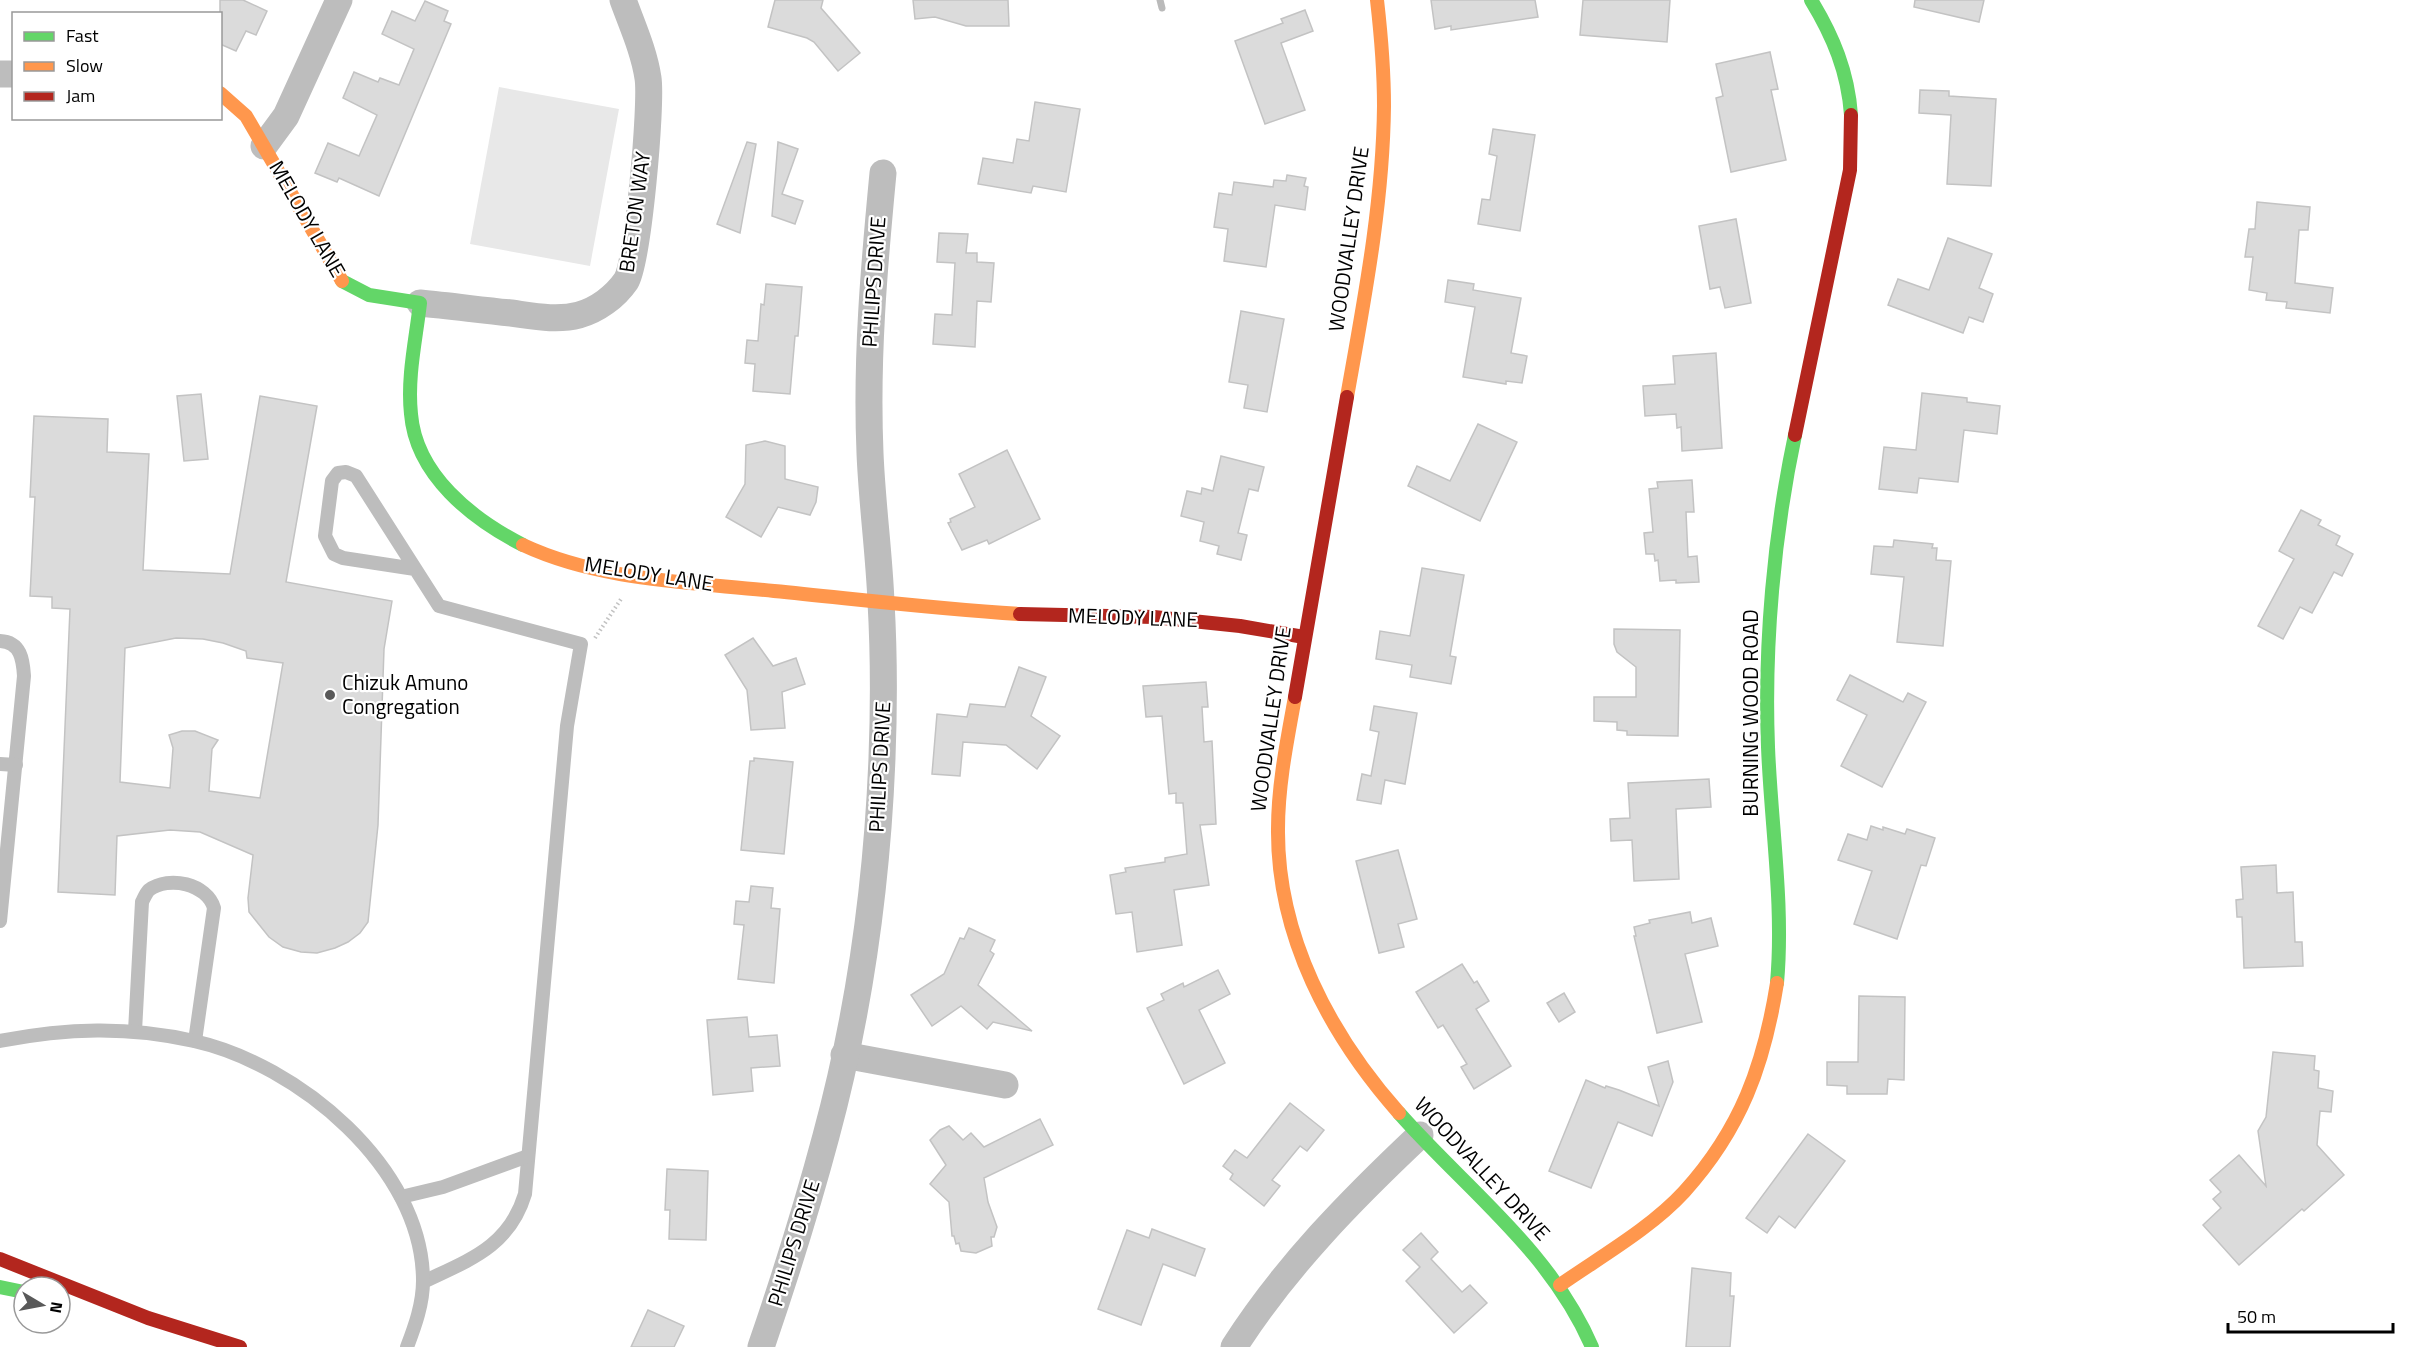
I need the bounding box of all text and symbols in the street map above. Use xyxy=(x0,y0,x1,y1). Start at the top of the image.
legend xyxy=(12,12,222,120)
text: Fast xyxy=(66,22,99,49)
text: Slow xyxy=(66,52,103,79)
text: Jam xyxy=(66,82,95,109)
street label: WOODVALLEY DRIVE xyxy=(1319,144,1377,334)
street label: BRETON WAY xyxy=(610,149,658,274)
street label: MELODY LANE xyxy=(262,154,354,283)
street label: PHILIPS DRIVE xyxy=(852,215,894,348)
street label: MELODY LANE xyxy=(582,547,716,599)
street label: MELODY LANE xyxy=(1068,599,1199,635)
street label: BURNING WOOD ROAD xyxy=(1734,609,1766,817)
street label: WOODVALLEY DRIVE xyxy=(1241,624,1299,814)
place label: Chizuk Amuno Congregation xyxy=(342,666,468,722)
marker: Chizuk Amuno Congregation xyxy=(323,688,337,702)
street label: PHILIPS DRIVE xyxy=(860,701,898,833)
street label: WOODVALLEY DRIVE xyxy=(1407,1089,1558,1248)
street label: PHILIPS DRIVE xyxy=(759,1175,827,1310)
north arrow xyxy=(12,1275,72,1335)
scale bar xyxy=(2228,1296,2393,1334)
text: N xyxy=(44,1300,70,1315)
text: 50 m xyxy=(2237,1303,2276,1330)

